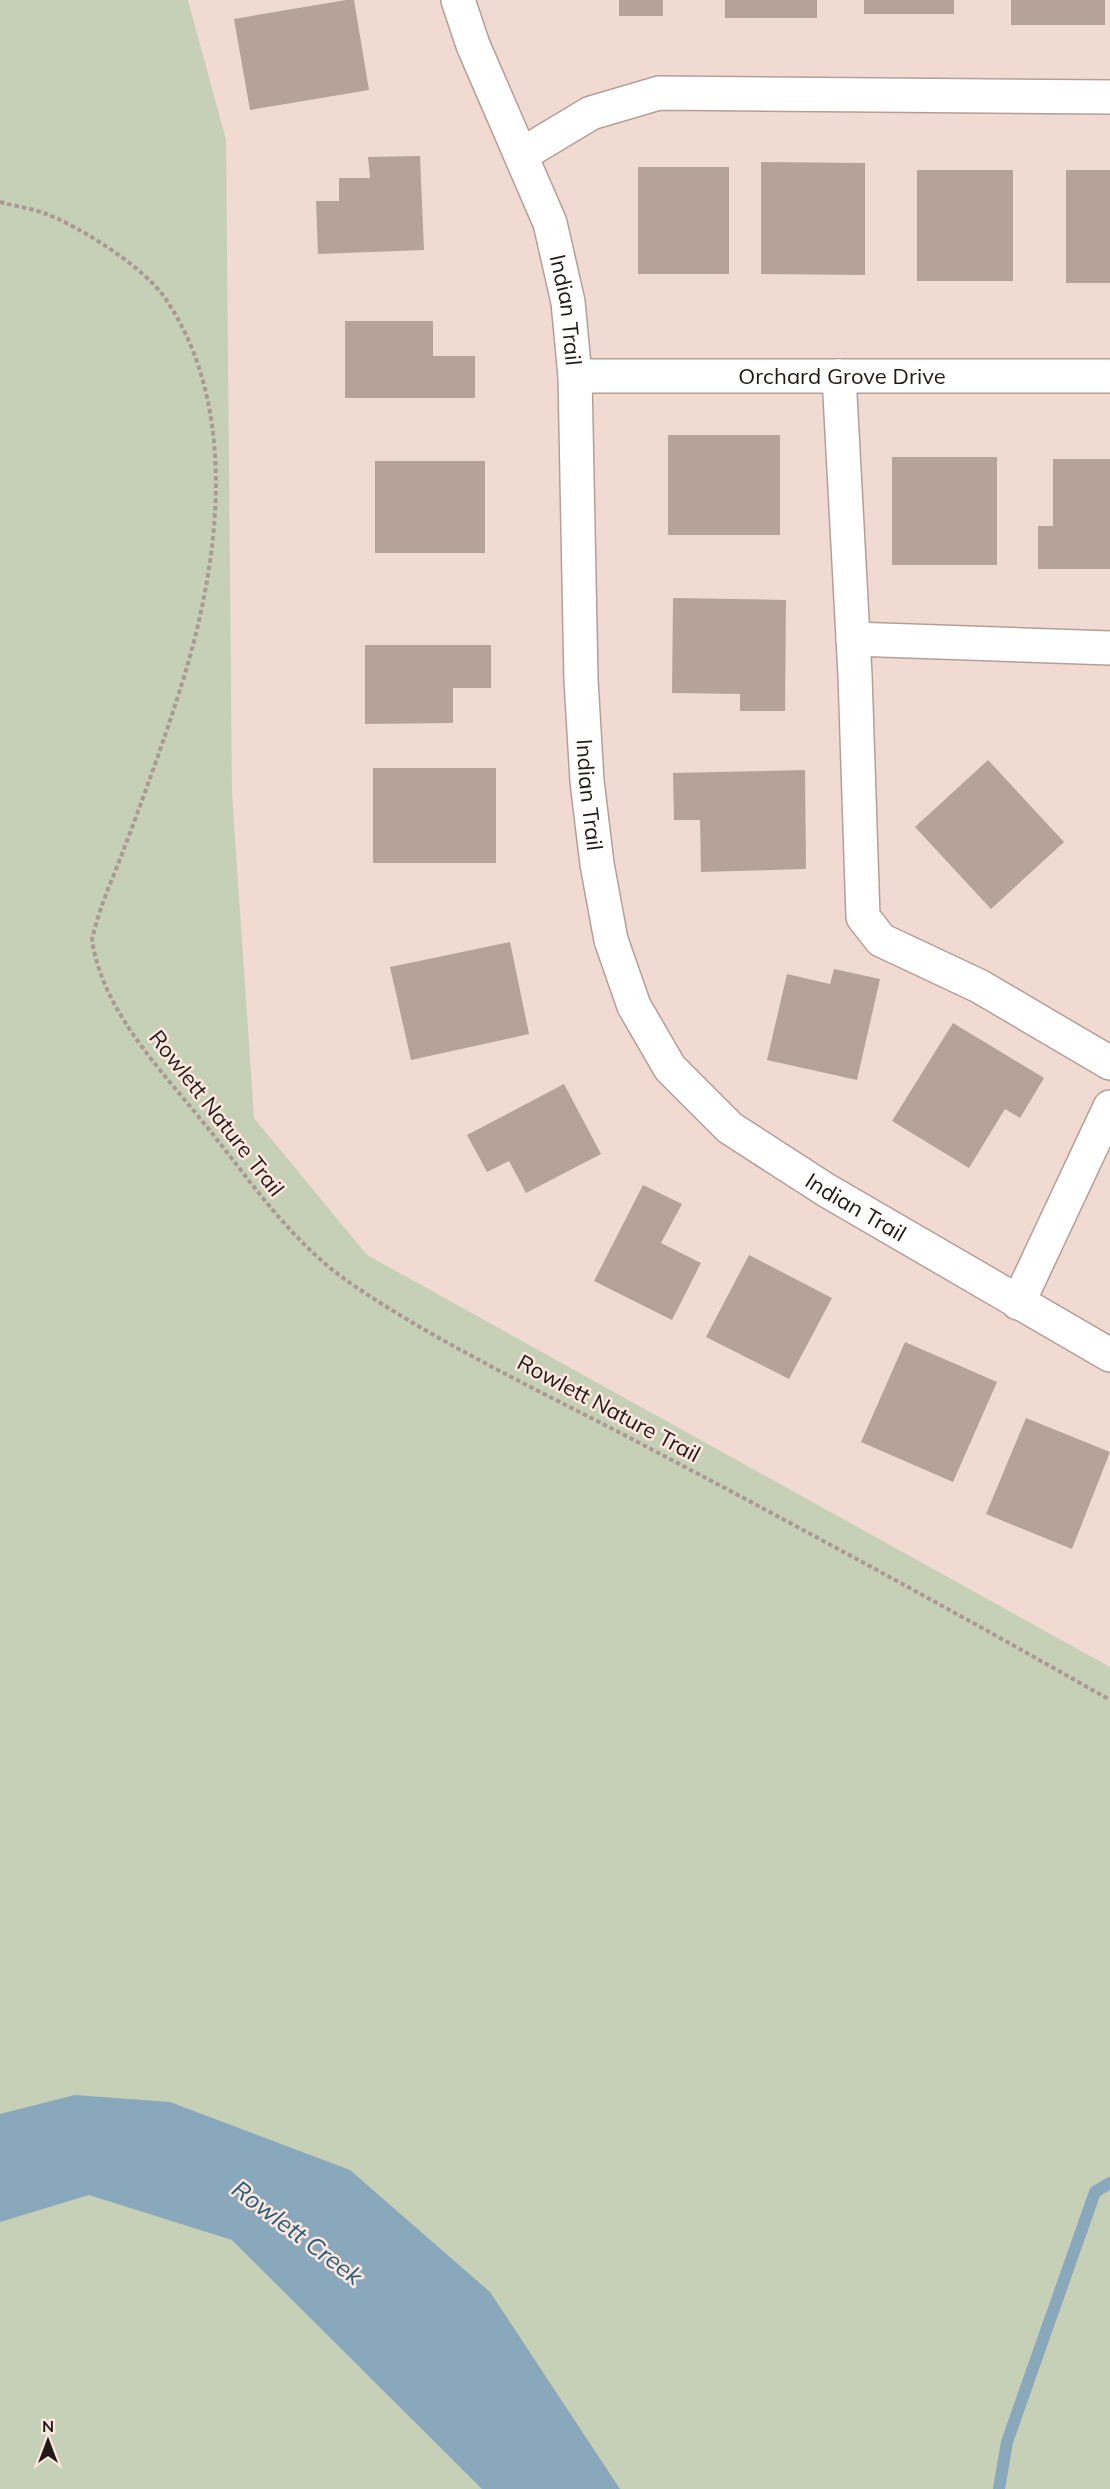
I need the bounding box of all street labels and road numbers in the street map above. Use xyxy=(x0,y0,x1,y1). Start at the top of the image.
street label: Indian Trail xyxy=(544,252,588,367)
street label: Orchard Grove Drive xyxy=(738,362,946,390)
street label: Indian Trail xyxy=(571,738,609,852)
street label: Rowlett Nature Trail xyxy=(143,1024,291,1202)
street label: Indian Trail xyxy=(800,1167,911,1248)
street label: Rowlett Nature Trail xyxy=(513,1348,705,1468)

